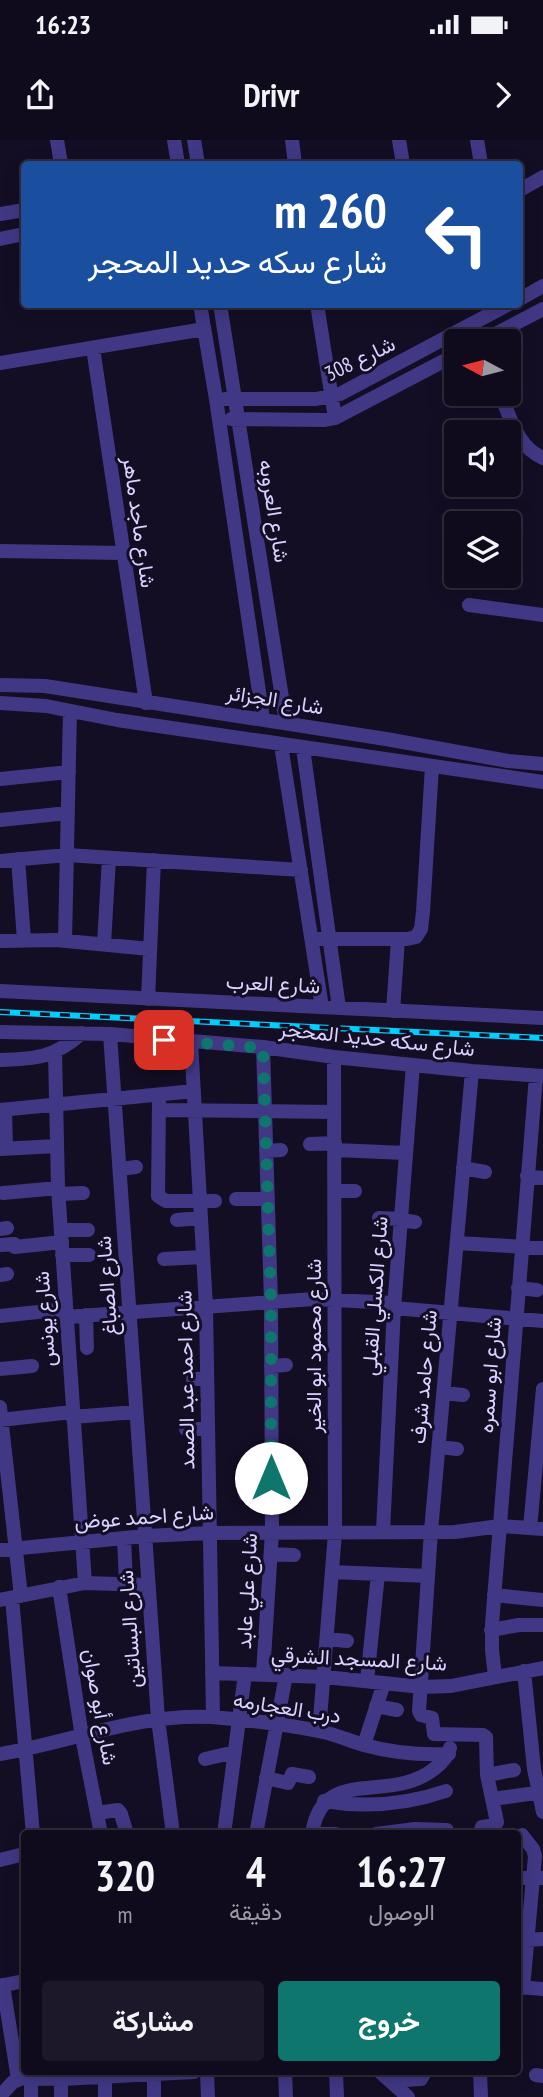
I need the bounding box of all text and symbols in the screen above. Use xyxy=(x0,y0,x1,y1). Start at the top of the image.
text: 16:23 xyxy=(35,8,91,41)
text: Drivr xyxy=(244,74,299,116)
icon: share xyxy=(21,76,59,114)
icon: forward xyxy=(484,76,522,114)
text: 260 m xyxy=(274,178,387,242)
icon: left xyxy=(411,189,502,280)
text: شارع سكه حديد المحجر xyxy=(88,240,387,282)
north arrow xyxy=(444,329,522,406)
map controls xyxy=(444,329,521,588)
street label: شارع 308 xyxy=(320,330,400,388)
button: sound xyxy=(444,420,521,497)
street label: شارع ماجد ماهر xyxy=(116,453,162,590)
street label: شارع العروبه xyxy=(252,458,296,564)
button: layers xyxy=(444,511,521,588)
street label: شارع الجزائر xyxy=(223,678,326,721)
street label: شارع العرب xyxy=(225,968,321,1000)
pin xyxy=(134,1010,194,1070)
street label: شارع سكه حديد المحجر xyxy=(277,1015,476,1063)
icon: arrive xyxy=(145,1021,183,1059)
street label: شارع الكسلي القبلي xyxy=(355,1215,398,1377)
street label: شارع الصباغ xyxy=(90,1235,124,1337)
street label: شارع محمود ابو الخير xyxy=(300,1259,328,1434)
street label: شارع يونس xyxy=(28,1270,62,1368)
street label: شارع احمد عبد الصمد xyxy=(170,1290,202,1470)
street label: شارع حامد شرف xyxy=(404,1309,444,1445)
street label: شارع ابو سمره xyxy=(472,1316,508,1434)
position arrow xyxy=(234,1441,308,1515)
street label: شارع احمد عوض xyxy=(73,1498,215,1536)
street label: شارع علي عابد xyxy=(230,1532,267,1650)
street label: شارع البساتين xyxy=(112,1569,148,1689)
street label: شارع المسجد الشرقي xyxy=(270,1640,448,1681)
street label: شارع أبو صوان xyxy=(76,1647,124,1767)
street label: درب العجارمه xyxy=(231,1686,343,1729)
text: 4 xyxy=(246,1844,266,1899)
text: 16:27 xyxy=(356,1844,447,1899)
text: 320 xyxy=(95,1848,155,1903)
text: دقيقة xyxy=(229,1897,282,1926)
text: الوصول xyxy=(368,1897,435,1926)
text: m xyxy=(118,1900,133,1929)
button: مشاركة xyxy=(42,1981,264,2061)
button: خروج xyxy=(278,1981,500,2061)

